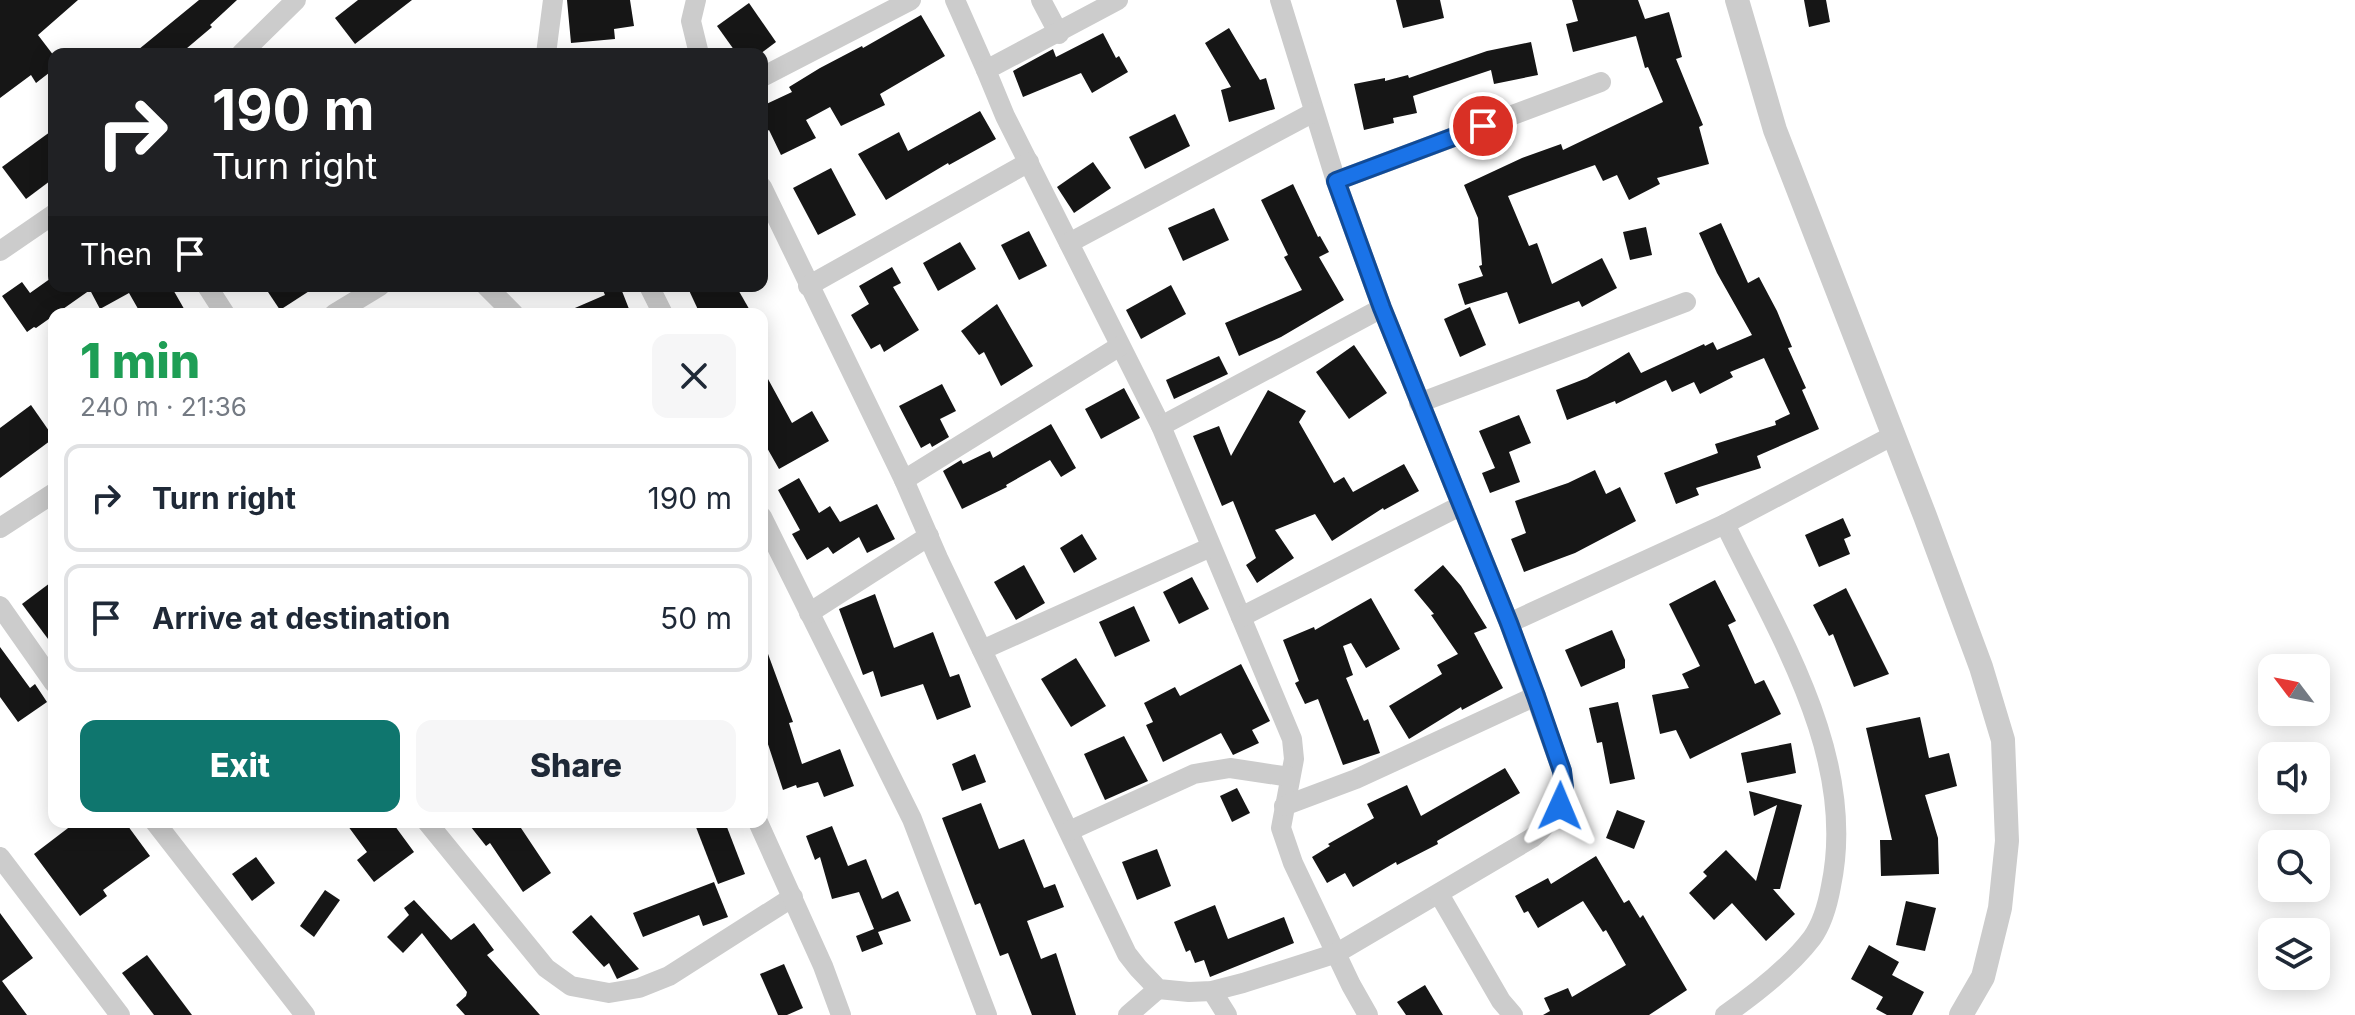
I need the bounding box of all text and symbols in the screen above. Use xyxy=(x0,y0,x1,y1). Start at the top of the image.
text: 190 m xyxy=(212,76,375,144)
icon: right xyxy=(80,80,184,184)
pin xyxy=(1449,92,1517,160)
icon: arrive xyxy=(1461,104,1505,148)
text: Turn right xyxy=(212,144,377,188)
icon: arrive xyxy=(168,232,212,276)
text: Then xyxy=(80,236,152,272)
text: 1 min xyxy=(80,331,200,390)
button: close xyxy=(652,334,736,418)
text: 240 m · 21:36 xyxy=(80,391,247,422)
icon: right xyxy=(84,476,128,520)
text: Turn right xyxy=(152,480,296,516)
text: 190 m xyxy=(648,480,732,516)
icon: arrive xyxy=(84,596,128,640)
text: Arrive at destination xyxy=(152,600,450,636)
text: 50 m xyxy=(660,600,732,636)
north arrow xyxy=(2258,654,2330,726)
map controls xyxy=(2258,654,2330,990)
button: Exit xyxy=(80,720,400,812)
button: Share xyxy=(416,720,736,812)
button: sound xyxy=(2258,742,2330,814)
position arrow xyxy=(1518,764,1602,848)
button: search xyxy=(2258,830,2330,902)
button: layers xyxy=(2258,918,2330,990)

